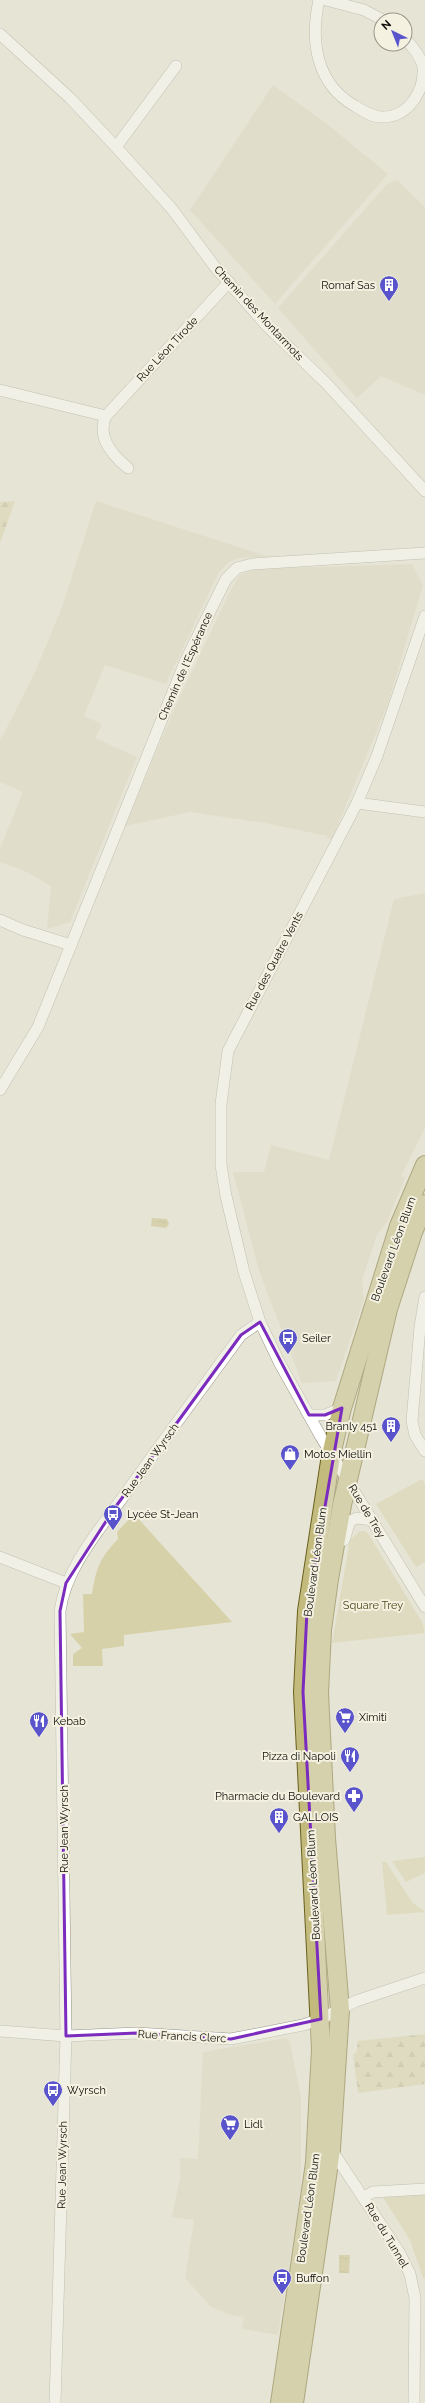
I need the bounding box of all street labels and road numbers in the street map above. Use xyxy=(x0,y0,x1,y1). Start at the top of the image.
street label: Chemin des Montarmots xyxy=(211,263,306,364)
street label: Rue Léon Tirode xyxy=(134,314,201,384)
street label: Chemin de l'Espérance xyxy=(156,610,215,722)
street label: Rue des Quatre Vents xyxy=(243,910,306,1013)
street label: Boulevard Léon Blum xyxy=(369,1195,418,1303)
street label: Rue Jean Wyrsch xyxy=(119,1421,182,1500)
street label: Rue de Trey xyxy=(345,1482,388,1540)
street label: Boulevard Léon Blum xyxy=(301,1507,330,1618)
street label: Rue Jean Wyrsch xyxy=(58,1785,71,1873)
street label: Boulevard Léon Blum xyxy=(304,1830,323,1940)
street label: Rue Francis Clerc xyxy=(137,2028,226,2045)
street label: Rue Jean Wyrsch xyxy=(55,2121,70,2209)
street label: Boulevard Léon Blum xyxy=(294,2153,323,2264)
street label: Rue du Tunnel xyxy=(362,2200,411,2270)

